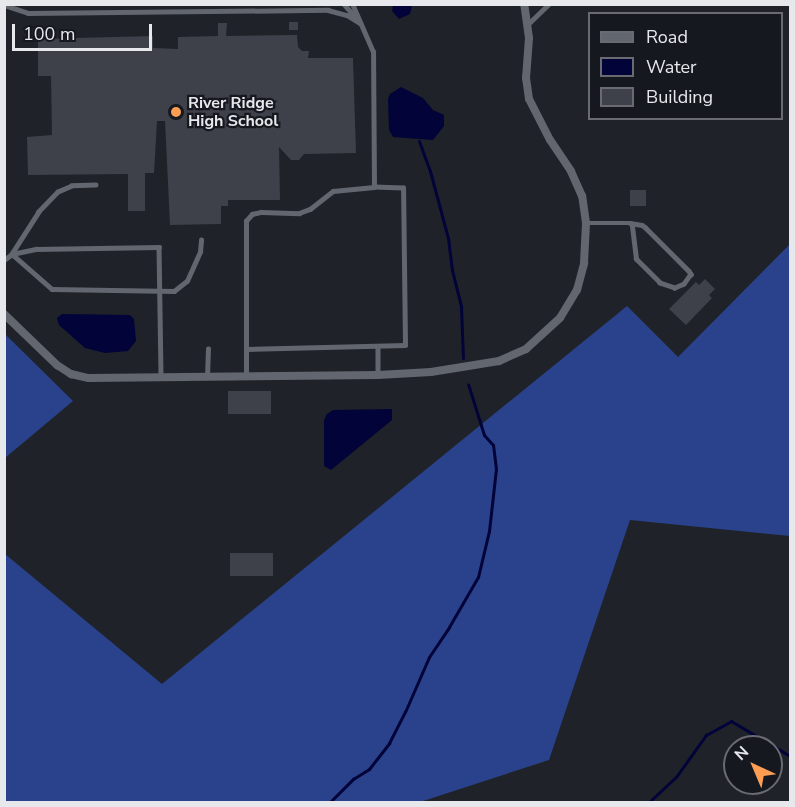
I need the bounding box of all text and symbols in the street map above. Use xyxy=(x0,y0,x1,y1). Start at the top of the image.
scale bar xyxy=(15,12,154,50)
legend xyxy=(588,12,783,120)
text: 100 m xyxy=(23,22,75,46)
text: Road xyxy=(646,25,688,49)
text: Water xyxy=(646,55,697,79)
text: Building xyxy=(646,85,713,109)
place label: River Ridge High School xyxy=(188,93,278,131)
marker: River Ridge High School xyxy=(169,105,183,119)
north arrow xyxy=(723,735,783,795)
text: N xyxy=(730,741,754,766)

